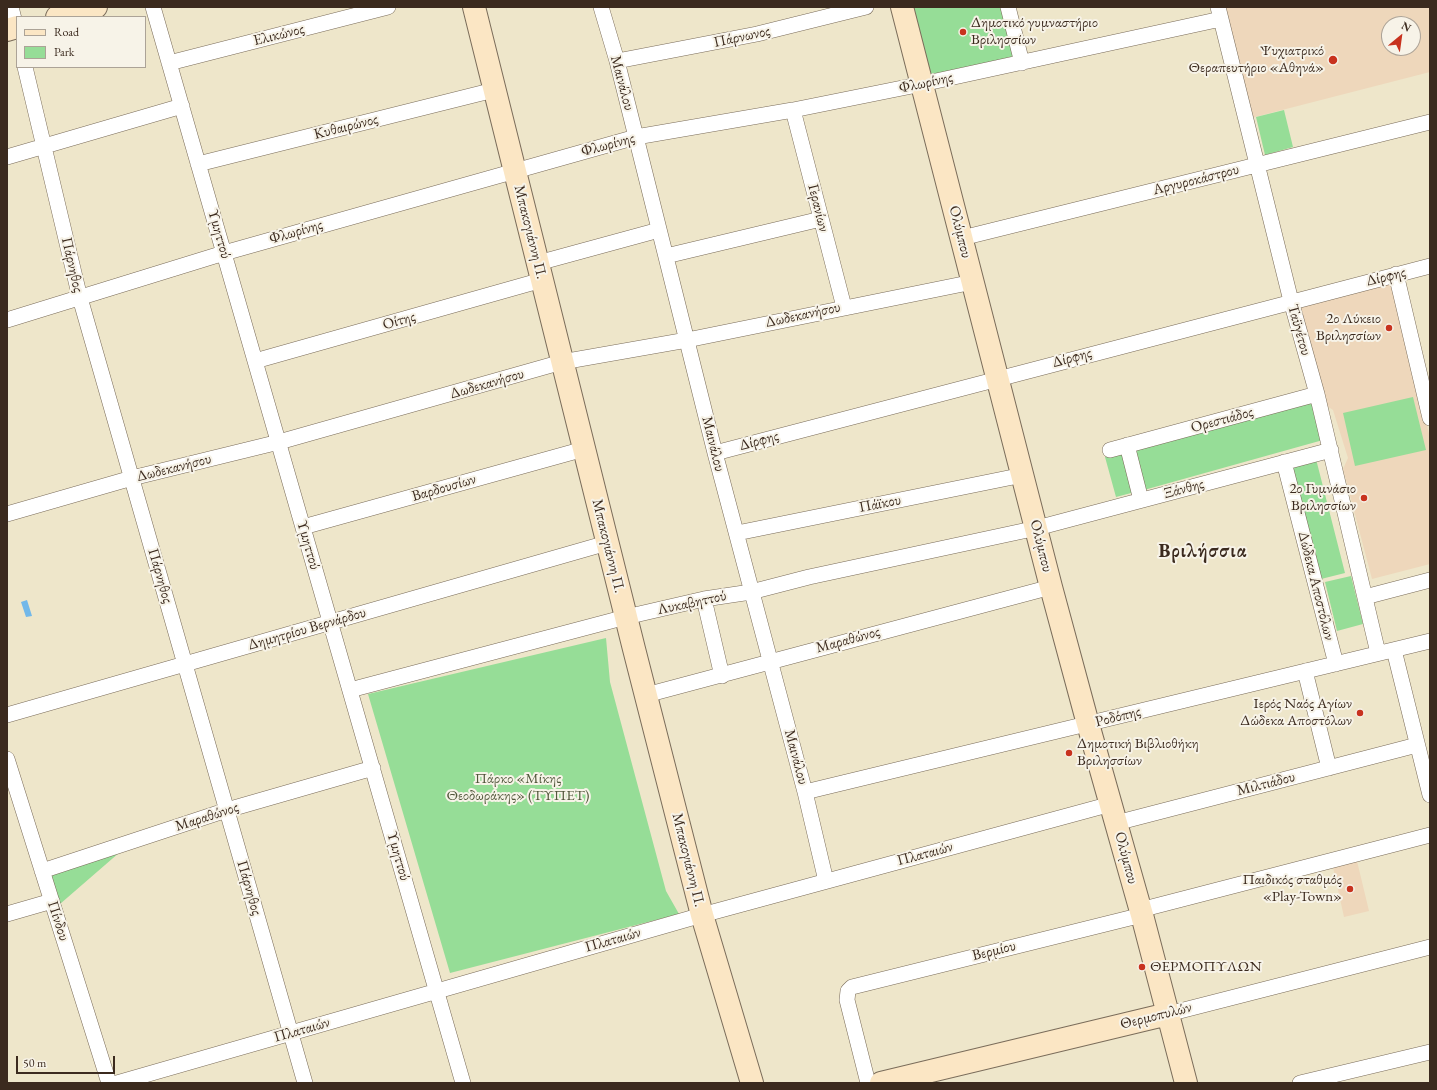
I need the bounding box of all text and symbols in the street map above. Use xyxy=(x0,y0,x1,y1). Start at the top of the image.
place label: Δημοτικό γυμναστήριο Βριλησσίων xyxy=(971,14,1098,49)
legend xyxy=(16,16,146,68)
north arrow xyxy=(1381,16,1421,56)
text: N xyxy=(1399,18,1414,35)
street label: Ελικώνος xyxy=(252,20,306,50)
street label: Πάρνωνος xyxy=(712,22,772,52)
text: Road xyxy=(54,24,79,40)
marker: Δημοτικό γυμναστήριο Βριλησσίων xyxy=(958,27,968,37)
place label: Ψυχιατρικό Θεραπευτήριο «Αθηνά» xyxy=(1188,42,1324,77)
text: Park xyxy=(54,44,74,60)
street label: Μαινάλου xyxy=(606,53,638,113)
marker: Ψυχιατρικό Θεραπευτήριο «Αθηνά» xyxy=(1327,54,1339,66)
street label: Φλωρίνης xyxy=(897,69,955,97)
street label: Κυθαιρώνος xyxy=(312,110,380,144)
street label: Φλωρίνης xyxy=(579,129,637,161)
street label: Αργυροκάστρου xyxy=(1151,161,1241,199)
street label: Γερανίων xyxy=(803,182,833,234)
street label: Μπακογιάννη Π. xyxy=(510,183,550,281)
street label: Ολύμπου xyxy=(945,204,975,260)
street label: Υμηττού xyxy=(203,207,235,261)
street label: Φλωρίνης xyxy=(267,216,325,248)
street label: Πάρνηθος xyxy=(57,236,87,294)
street label: Δίρφης xyxy=(1364,263,1408,291)
street label: Δωδεκανήσου xyxy=(764,298,842,332)
street label: Ταϋγέτου xyxy=(1283,302,1315,358)
street label: Οίτης xyxy=(381,308,417,334)
place label: 2ο Λύκειο Βριλησσίων xyxy=(1316,310,1381,345)
marker: 2ο Λύκειο Βριλησσίων xyxy=(1384,323,1394,333)
street label: Δίρφης xyxy=(1050,344,1094,372)
street label: Δωδεκανήσου xyxy=(448,365,526,403)
street label: Ορεστιάδος xyxy=(1189,403,1255,437)
street label: Μαινάλου xyxy=(697,415,729,473)
street label: Δίρφης xyxy=(737,427,781,455)
street label: Δωδεκανήσου xyxy=(135,450,213,486)
street label: Βαρδουσίων xyxy=(410,470,478,506)
street label: Ξάνθης xyxy=(1162,475,1206,503)
place label: 2ο Γυμνάσιο Βριλησσίων xyxy=(1289,480,1356,515)
street label: Πάϊκου xyxy=(858,491,902,517)
marker: 2ο Γυμνάσιο Βριλησσίων xyxy=(1359,493,1369,503)
street label: Μπακογιάννη Π. xyxy=(588,497,628,595)
street label: Υμηττού xyxy=(292,518,324,572)
street label: Ολύμπου xyxy=(1026,518,1056,574)
street label: Δώδεκα Αποστόλων xyxy=(1294,530,1338,642)
district label: Βριλήσσια xyxy=(1159,541,1247,563)
street label: Πάρνηθος xyxy=(144,547,176,605)
street label: Λυκαβηττού xyxy=(656,587,728,619)
street label: Δημητρίου Βερνάρδου xyxy=(246,604,368,654)
street label: Μαραθώνος xyxy=(814,623,882,657)
place label: Ιερός Ναός Αγίων Δώδεκα Αποστόλων xyxy=(1240,695,1352,730)
street label: Ροδόπης xyxy=(1093,703,1143,731)
marker: Ιερός Ναός Αγίων Δώδεκα Αποστόλων xyxy=(1355,708,1365,718)
street label: Μαινάλου xyxy=(780,727,812,787)
place label: Δημοτική Βιβλιοθήκη Βριλησσίων xyxy=(1077,735,1199,770)
marker: Δημοτική Βιβλιοθήκη Βριλησσίων xyxy=(1064,748,1074,758)
street label: Μιλτιάδου xyxy=(1235,768,1297,800)
park label: Πάρκο «Μίκης Θεοδωράκης» (ΤΥΠΕΤ) xyxy=(446,770,590,805)
street label: Μαραθώνος xyxy=(173,798,241,836)
street label: Μπακογιάννη Π. xyxy=(668,811,708,909)
street label: Υμηττού xyxy=(382,829,414,883)
street label: Ολύμπου xyxy=(1110,830,1142,886)
street label: Πλαταιών xyxy=(895,838,955,870)
street label: Πάρνηθος xyxy=(233,859,265,917)
place label: Παιδικός σταθμός «Play-Town» xyxy=(1242,871,1342,906)
marker: Παιδικός σταθμός «Play-Town» xyxy=(1345,884,1355,894)
street label: Πίνδου xyxy=(43,899,73,943)
street label: Πλαταιών xyxy=(583,923,643,957)
street label: Βερμίου xyxy=(970,937,1018,965)
place label: ΘΕΡΜΟΠΥΛΩΝ xyxy=(1150,958,1262,976)
marker: ΘΕΡΜΟΠΥΛΩΝ xyxy=(1137,962,1147,972)
street label: Θερμοπυλών xyxy=(1118,998,1194,1034)
street label: Πλαταιών xyxy=(272,1013,332,1047)
scale bar xyxy=(18,1048,117,1074)
text: 50 m xyxy=(23,1055,46,1071)

